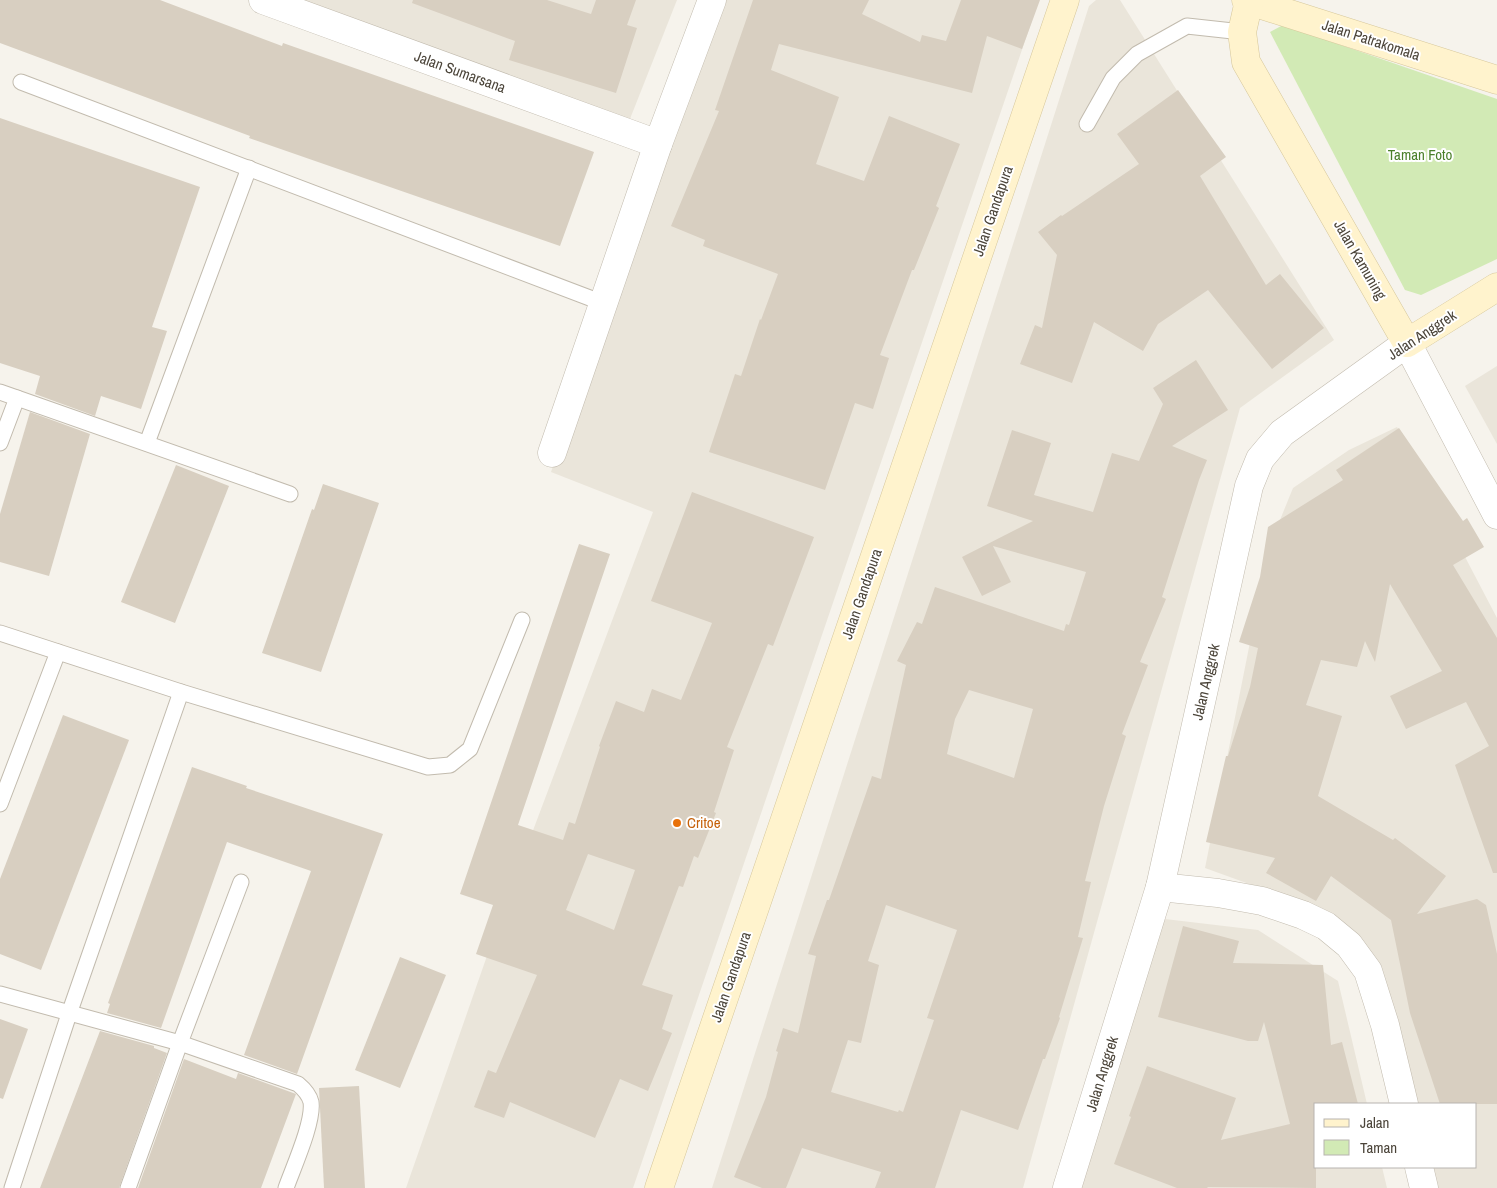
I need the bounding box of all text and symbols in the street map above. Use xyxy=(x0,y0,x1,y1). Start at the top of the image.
street label: Jalan Patrakomala xyxy=(1319,14,1423,65)
street label: Jalan Sumarsana xyxy=(412,45,509,98)
park label: Taman Foto xyxy=(1388,144,1452,165)
street label: Jalan Gandapura xyxy=(967,163,1018,259)
street label: Jalan Kamuning xyxy=(1329,216,1392,304)
street label: Jalan Anggrek xyxy=(1383,304,1461,365)
street label: Jalan Gandapura xyxy=(836,546,887,642)
street label: Jalan Anggrek xyxy=(1187,641,1225,722)
place label: Critoe xyxy=(687,812,721,833)
marker: Critoe xyxy=(671,817,683,829)
street label: Jalan Gandapura xyxy=(705,929,756,1025)
street label: Jalan Anggrek xyxy=(1080,1033,1123,1114)
legend xyxy=(1314,1103,1477,1168)
text: Jalan xyxy=(1360,1112,1389,1133)
text: Taman xyxy=(1360,1137,1397,1158)

